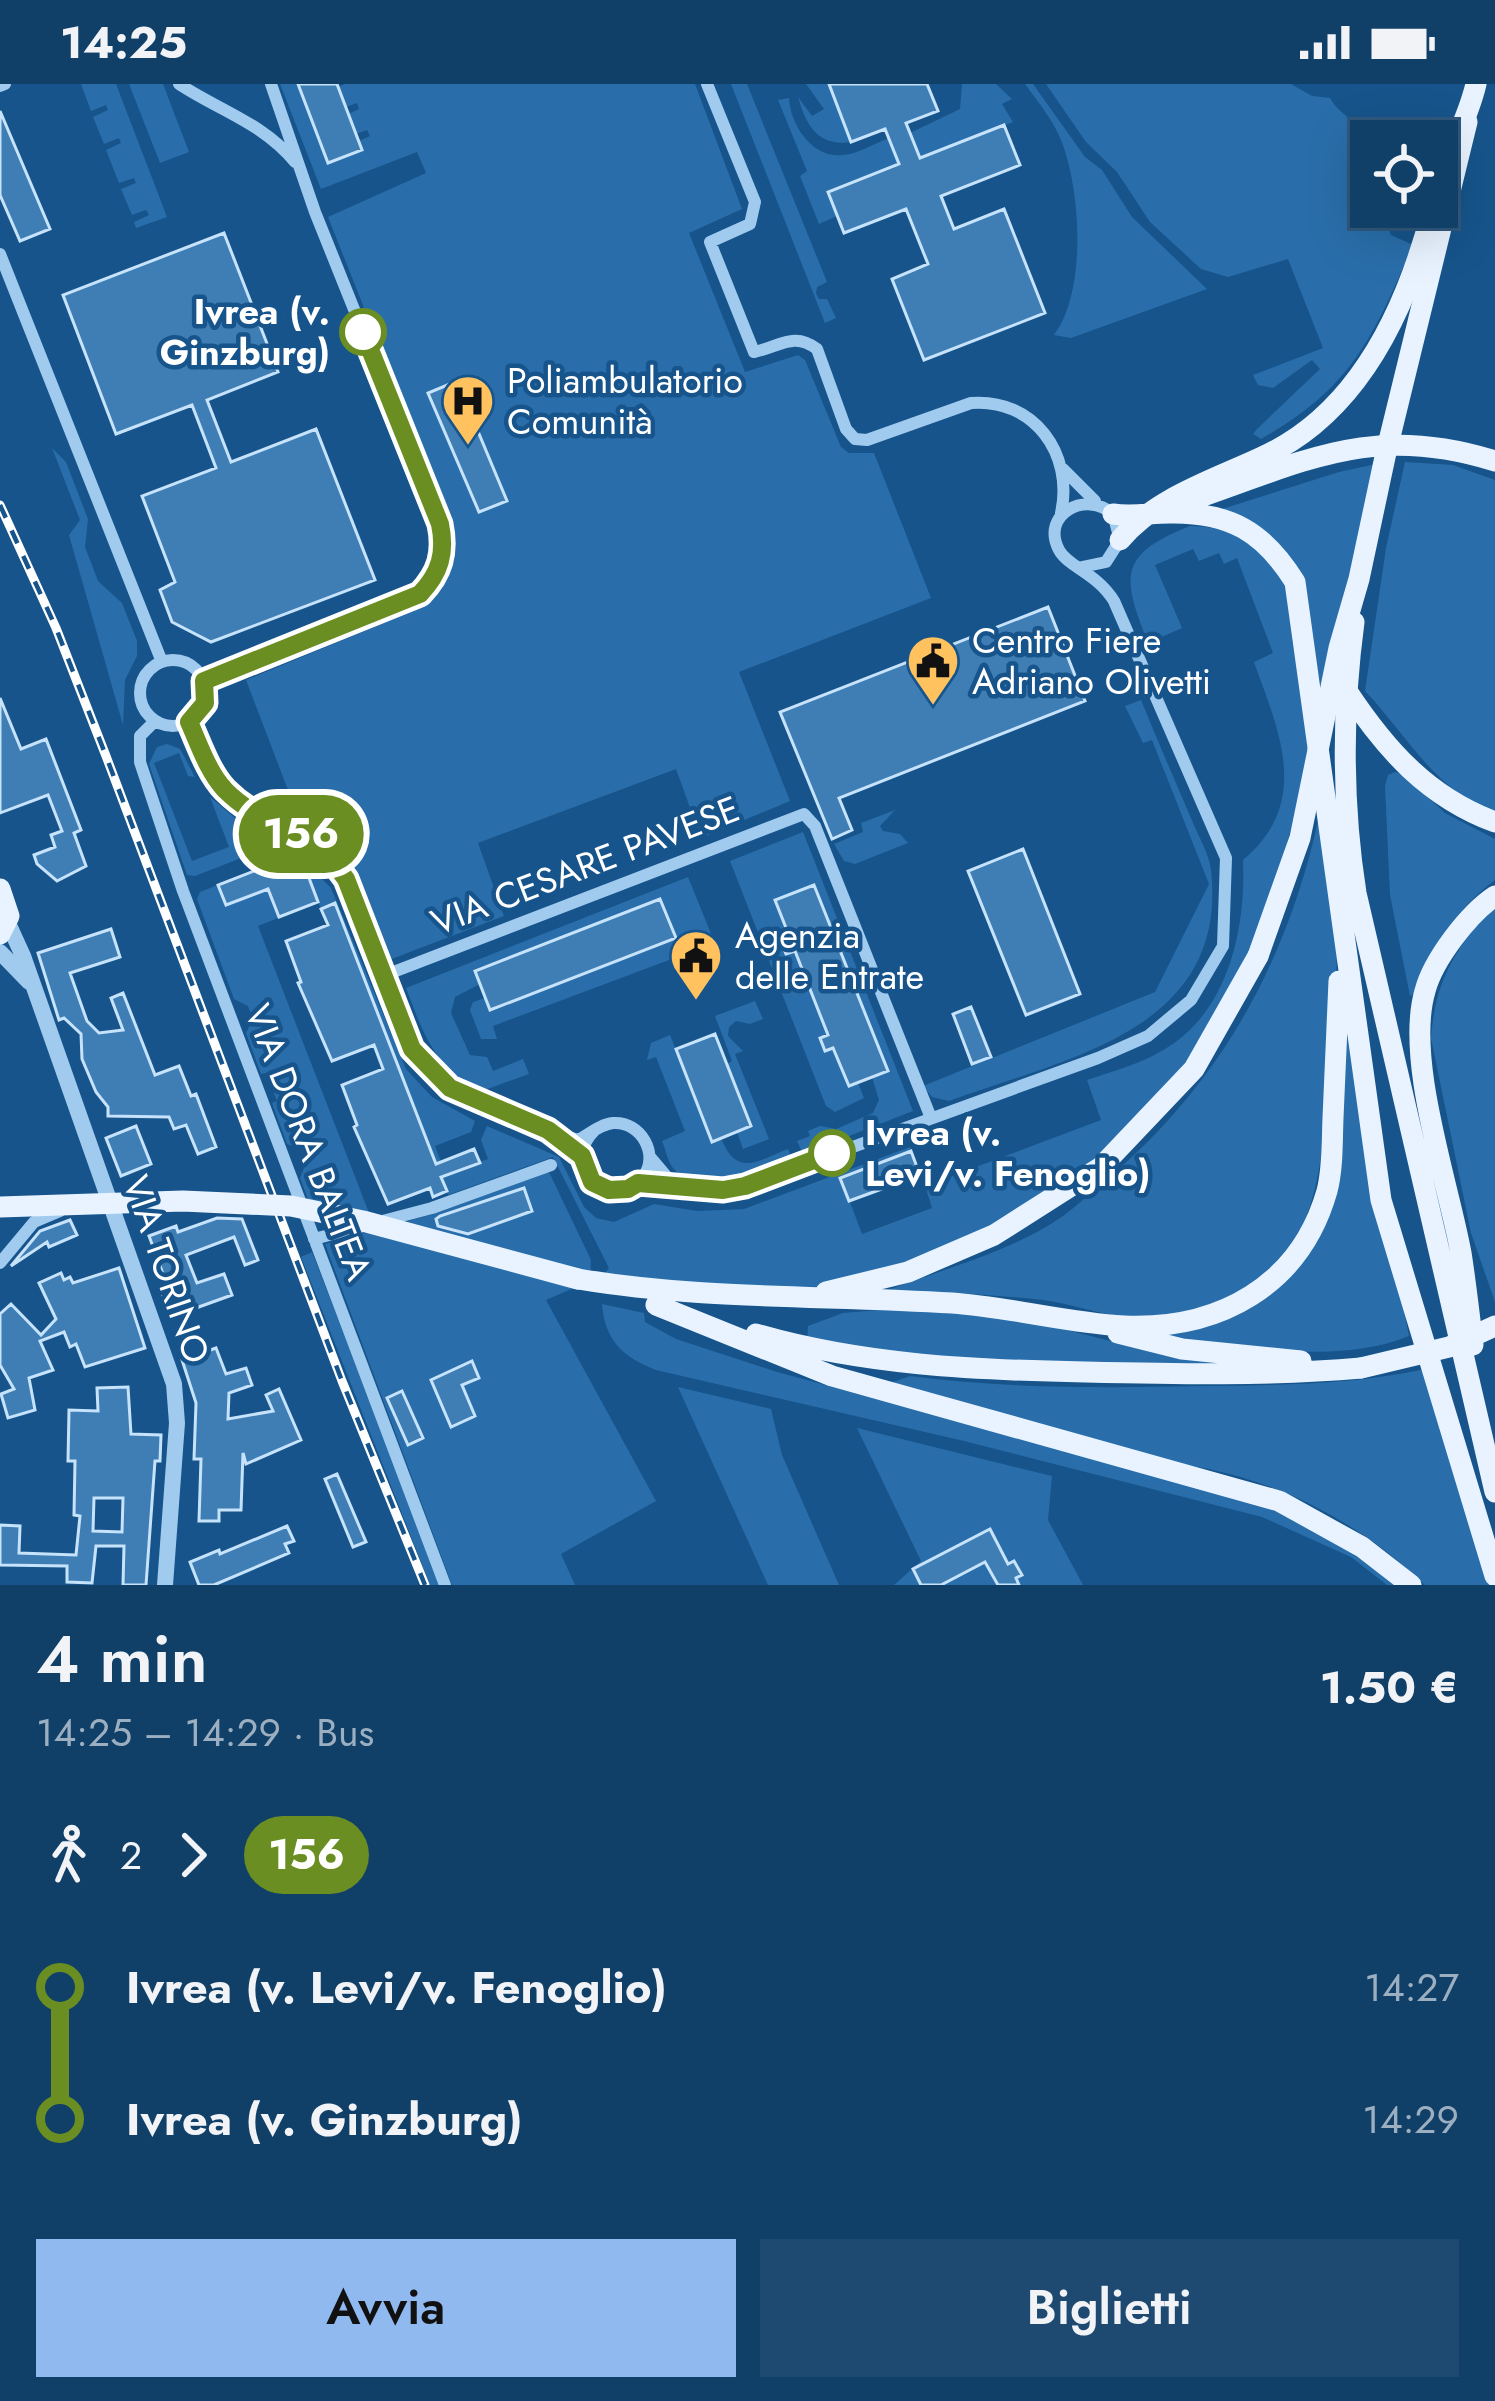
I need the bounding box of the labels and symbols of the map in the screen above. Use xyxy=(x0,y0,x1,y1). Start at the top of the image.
place label: Ivrea (v. Ginzburg) xyxy=(160,285,330,378)
marker: Ivrea (v. Ginzburg) xyxy=(341,310,385,354)
place label: Poliambulatorio Comunità xyxy=(507,354,743,447)
hospital icon: Poliambulatorio Comunità xyxy=(440,373,496,447)
place label: Centro Fiere Adriano Olivetti xyxy=(972,614,1211,707)
public building icon: Centro Fiere Adriano Olivetti xyxy=(905,633,961,707)
street label: VIA CESARE PAVESE xyxy=(423,782,747,948)
line badge: 156 xyxy=(232,795,370,873)
place label: Agenzia delle Entrate xyxy=(735,909,924,1002)
public building icon: Agenzia delle Entrate xyxy=(668,928,724,1002)
street label: VIA DORA BALTEA xyxy=(232,996,386,1288)
place label: Ivrea (v. Levi/v. Fenoglio) xyxy=(865,1106,1151,1199)
marker: Ivrea (v. Levi/v. Fenoglio) xyxy=(810,1131,854,1175)
street label: VIA TORINO xyxy=(111,1168,223,1370)

